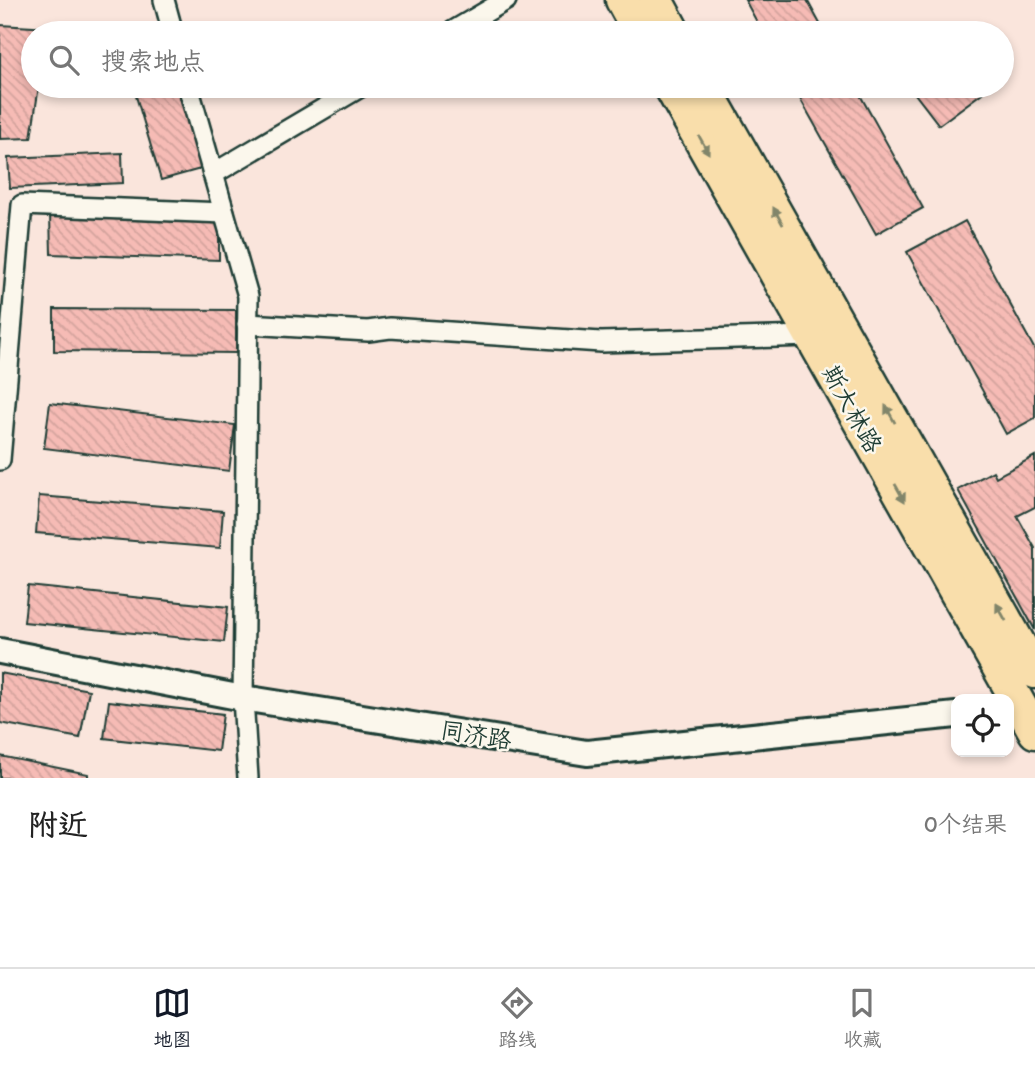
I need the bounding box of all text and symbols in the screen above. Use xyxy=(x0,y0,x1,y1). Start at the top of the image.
search box xyxy=(21,21,1014,98)
icon: search xyxy=(45,41,83,79)
text: 搜索地点 xyxy=(101,45,205,77)
one-way arrow xyxy=(698,136,710,155)
one-way arrow xyxy=(772,206,784,226)
street label: 斯大林路 xyxy=(816,360,888,458)
one-way arrow xyxy=(884,404,896,424)
one-way arrow xyxy=(894,483,906,502)
one-way arrow xyxy=(995,602,1007,622)
map controls xyxy=(951,694,1014,757)
button: locate xyxy=(951,694,1014,757)
street label: 同济路 xyxy=(438,715,514,754)
text: 附近 xyxy=(28,806,88,843)
text: 0个结果 xyxy=(924,810,1007,838)
tab: 地图 xyxy=(153,984,192,1051)
tab: 路线 xyxy=(498,984,537,1051)
tab: 收藏 xyxy=(843,984,882,1051)

